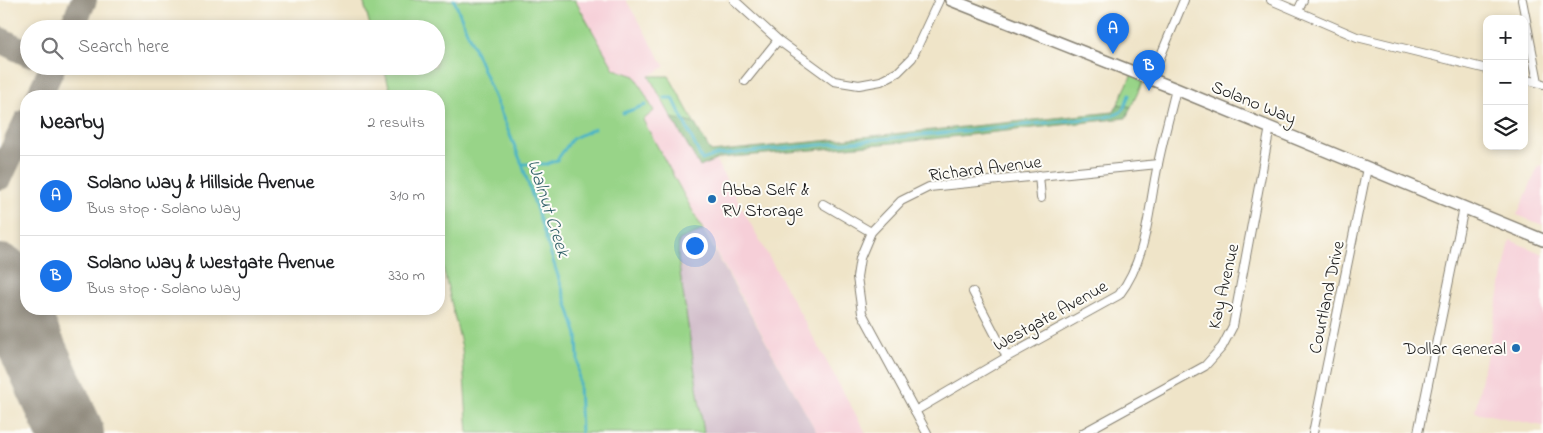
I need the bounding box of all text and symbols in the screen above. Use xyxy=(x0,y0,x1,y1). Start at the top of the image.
pin: A xyxy=(1097,13,1129,54)
map controls xyxy=(1483,15,1528,150)
button: + xyxy=(1483,15,1528,60)
search box xyxy=(20,20,445,75)
icon: search xyxy=(38,34,66,62)
text: Search here xyxy=(78,34,169,61)
pin: B xyxy=(1133,50,1165,91)
button: − xyxy=(1483,60,1528,105)
street label: Solano Way xyxy=(1207,75,1300,133)
button: layers xyxy=(1483,105,1528,150)
text: Nearby xyxy=(40,108,104,138)
text: 2 results xyxy=(367,111,425,135)
street label: Richard Avenue xyxy=(927,150,1044,190)
water label: Walnut Creek xyxy=(519,156,576,262)
text: Solano Way & Hillside Avenue xyxy=(87,170,314,197)
place label: Abba Self & RV Storage xyxy=(722,178,810,226)
text: A xyxy=(51,184,61,208)
text: 310 m xyxy=(390,184,425,208)
marker: Abba Self & RV Storage xyxy=(706,193,718,205)
text: Bus stop · Solano Way xyxy=(87,197,241,221)
your location xyxy=(682,233,708,259)
street label: Courtland Drive xyxy=(1303,238,1353,356)
street label: Kay Avenue xyxy=(1203,240,1248,332)
text: Solano Way & Westgate Avenue xyxy=(87,250,334,277)
text: B xyxy=(51,264,61,288)
text: 330 m xyxy=(388,264,425,288)
street label: Westgate Avenue xyxy=(989,274,1114,360)
text: Bus stop · Solano Way xyxy=(87,277,241,301)
place label: Dollar General xyxy=(1403,337,1506,363)
marker: Dollar General xyxy=(1510,342,1522,354)

